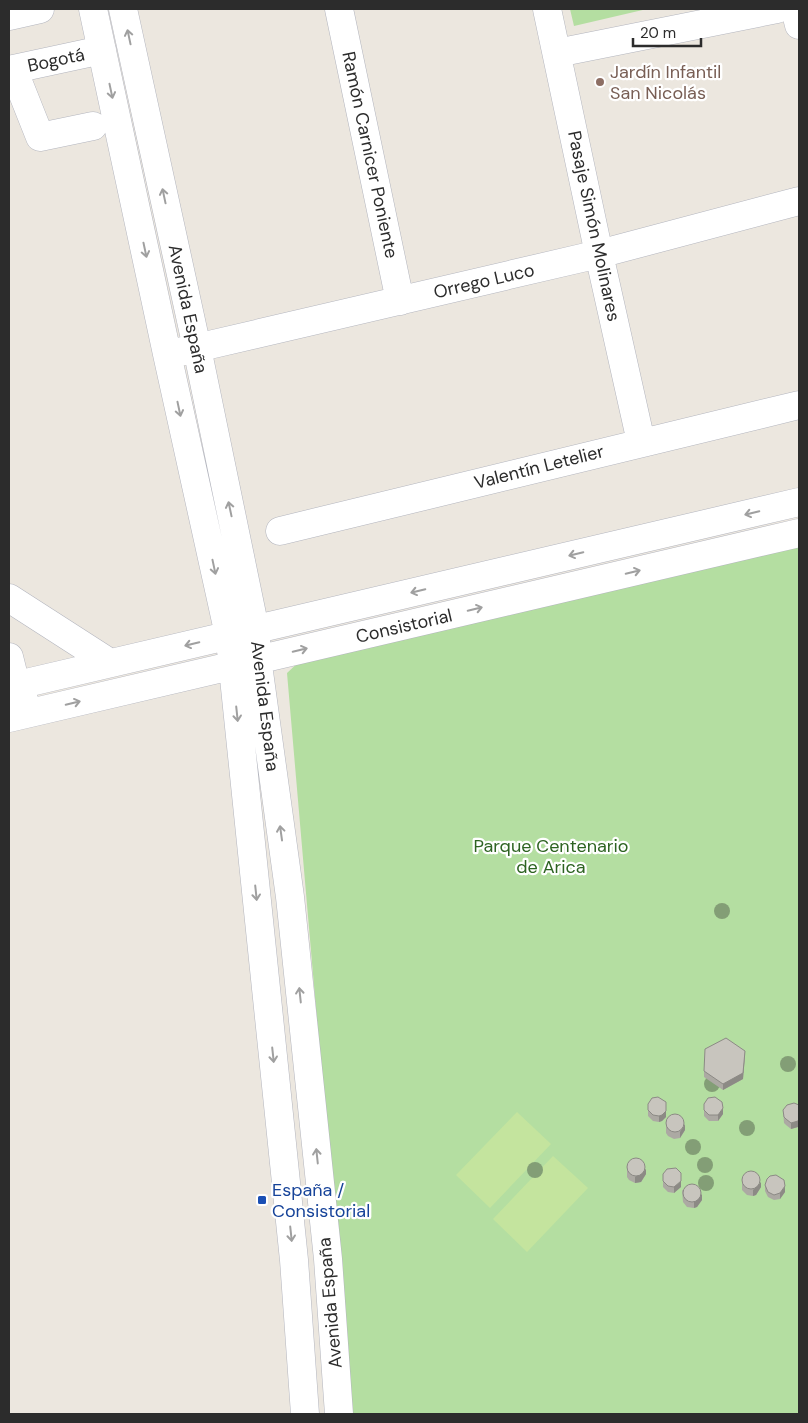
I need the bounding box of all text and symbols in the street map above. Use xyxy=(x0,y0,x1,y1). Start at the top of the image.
scale bar xyxy=(633,15,700,47)
text: 20 m xyxy=(640,23,676,43)
one-way arrow xyxy=(124,29,133,45)
street label: Bogotá xyxy=(25,42,87,78)
street label: Ramón Carnicer Poniente xyxy=(336,49,404,261)
place label: Jardín Infantil San Nicolás xyxy=(610,60,721,105)
marker: Jardín Infantil San Nicolás xyxy=(594,76,606,88)
one-way arrow xyxy=(107,82,116,98)
street label: Pasaje Simón Molinares xyxy=(562,128,626,324)
one-way arrow xyxy=(159,188,168,204)
one-way arrow xyxy=(140,241,150,257)
street label: Avenida España xyxy=(163,242,213,376)
street label: Orrego Luco xyxy=(431,258,537,304)
one-way arrow xyxy=(174,400,184,416)
street label: Valentín Letelier xyxy=(472,439,607,495)
one-way arrow xyxy=(225,501,234,517)
one-way arrow xyxy=(744,509,760,518)
one-way arrow xyxy=(569,550,585,559)
one-way arrow xyxy=(209,559,219,575)
one-way arrow xyxy=(625,567,641,576)
one-way arrow xyxy=(411,587,427,596)
street label: Consistorial xyxy=(353,603,455,649)
one-way arrow xyxy=(466,604,482,613)
street label: Avenida España xyxy=(245,639,285,773)
one-way arrow xyxy=(184,640,200,649)
one-way arrow xyxy=(291,645,307,654)
one-way arrow xyxy=(65,698,81,707)
one-way arrow xyxy=(233,706,242,722)
one-way arrow xyxy=(276,826,286,842)
park label: Parque Centenario de Arica xyxy=(473,834,629,879)
one-way arrow xyxy=(251,885,261,901)
one-way arrow xyxy=(295,987,305,1003)
one-way arrow xyxy=(268,1047,277,1063)
one-way arrow xyxy=(312,1149,322,1165)
place label: España / Consistorial xyxy=(272,1178,370,1223)
marker: España / Consistorial xyxy=(256,1194,268,1206)
one-way arrow xyxy=(286,1226,296,1242)
street label: Avenida España xyxy=(312,1237,348,1369)

